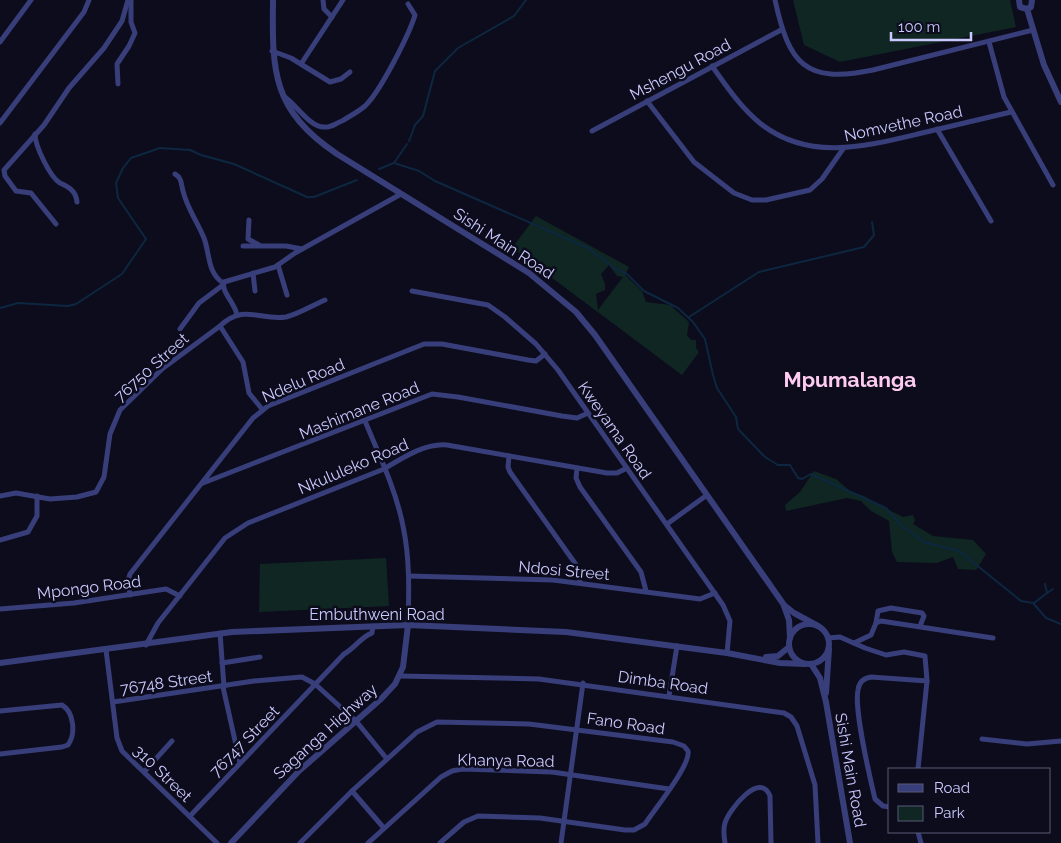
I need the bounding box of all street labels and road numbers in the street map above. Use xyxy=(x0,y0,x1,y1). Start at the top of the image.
street label: Mshengu Road xyxy=(627,35,734,104)
street label: Nomvethe Road xyxy=(842,102,964,145)
street label: Sishi Main Road xyxy=(450,204,557,283)
street label: 76750 Street xyxy=(110,329,193,406)
street label: Ndelu Road xyxy=(259,355,347,406)
street label: Mashimane Road xyxy=(296,378,422,443)
street label: Kweyama Road xyxy=(574,378,655,483)
street label: Nkululeko Road xyxy=(295,435,411,498)
street label: Ndosi Street xyxy=(518,557,611,584)
street label: Mpongo Road xyxy=(36,572,142,603)
street label: Embuthweni Road xyxy=(309,605,445,624)
street label: 76748 Street xyxy=(119,667,214,698)
street label: Dimba Road xyxy=(617,667,709,698)
street label: Saganga Highway xyxy=(269,679,381,783)
street label: 76747 Street xyxy=(206,701,283,781)
street label: Fano Road xyxy=(586,709,666,738)
street label: Sishi Main Road xyxy=(831,711,870,829)
street label: 310 Street xyxy=(130,741,196,806)
street label: Khanya Road xyxy=(457,750,555,771)

